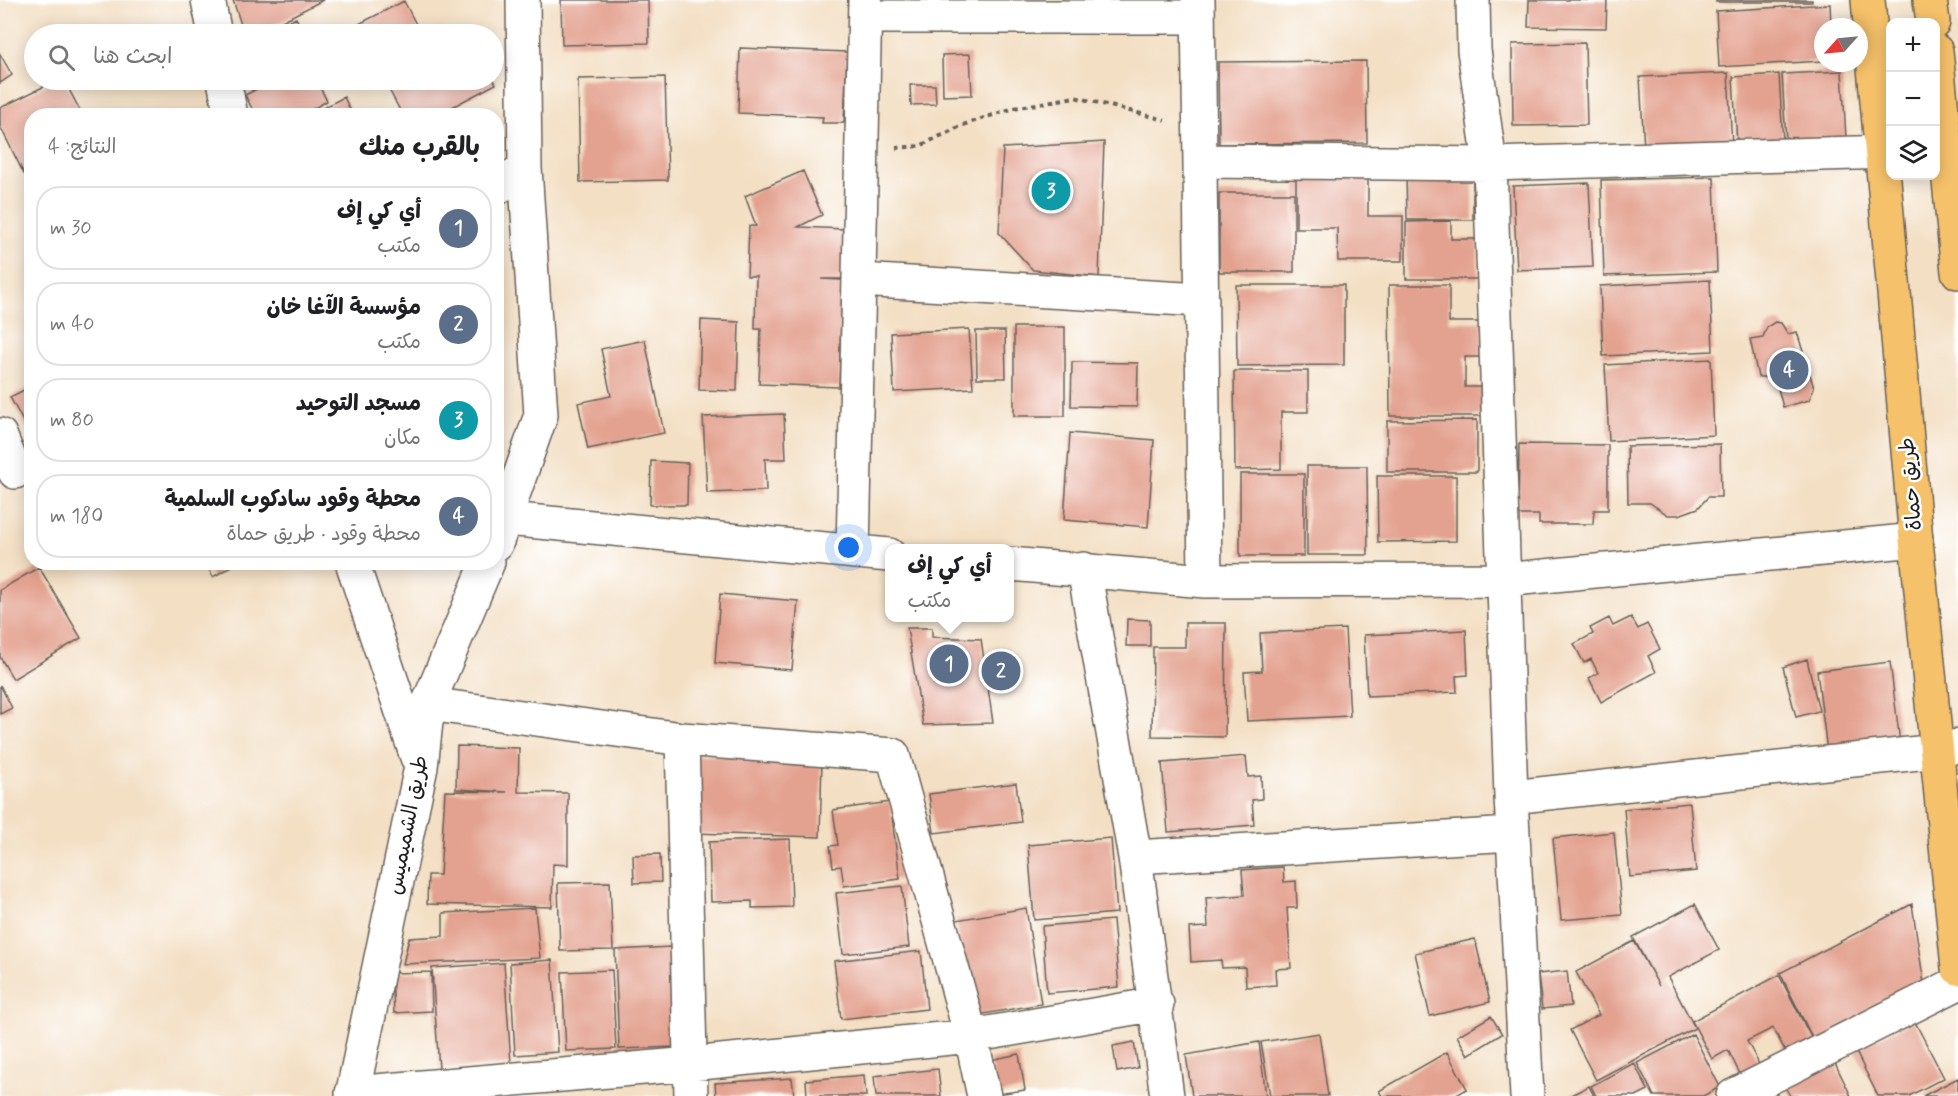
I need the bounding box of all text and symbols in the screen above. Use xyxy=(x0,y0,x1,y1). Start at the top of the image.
north arrow xyxy=(1814,18,1868,72)
map controls xyxy=(1886,18,1940,180)
button: + xyxy=(1886,18,1940,72)
search box xyxy=(24,24,504,90)
icon: search xyxy=(45,41,78,74)
text: ابحث هنا xyxy=(93,43,173,71)
button: − xyxy=(1886,72,1940,126)
button: layers xyxy=(1886,126,1940,180)
text: بالقرب منك xyxy=(359,131,480,165)
text: النتائج: 4 xyxy=(48,134,117,161)
pin: 3 xyxy=(1032,168,1070,213)
text: أي كي إف xyxy=(337,198,421,226)
text: 30 m xyxy=(50,215,92,242)
text: 1 xyxy=(454,215,463,242)
text: مكتب xyxy=(377,233,421,260)
text: مؤسسة الآغا خان xyxy=(266,294,421,322)
text: 40 m xyxy=(50,311,94,338)
text: 2 xyxy=(454,311,463,338)
text: مكتب xyxy=(377,329,421,356)
pin: 4 xyxy=(1770,348,1808,392)
text: مسجد التوحيد xyxy=(296,390,421,418)
text: 80 m xyxy=(50,407,94,434)
text: 3 xyxy=(454,407,463,434)
text: مكان xyxy=(384,425,421,452)
street label: طريق حماة xyxy=(1893,436,1929,532)
text: محطة وقود سادكوب السلمية xyxy=(165,486,421,514)
text: 180 m xyxy=(50,503,103,530)
text: 4 xyxy=(453,503,464,530)
text: محطة وقود · طريق حماة xyxy=(226,521,421,548)
your location xyxy=(834,533,863,562)
popup xyxy=(885,544,1014,622)
text: أي كي إف xyxy=(908,553,991,581)
text: مكتب xyxy=(908,588,951,615)
pin: 1 xyxy=(930,642,968,686)
pin: 2 xyxy=(982,648,1020,694)
street label: طريق الشميميس xyxy=(381,753,435,897)

